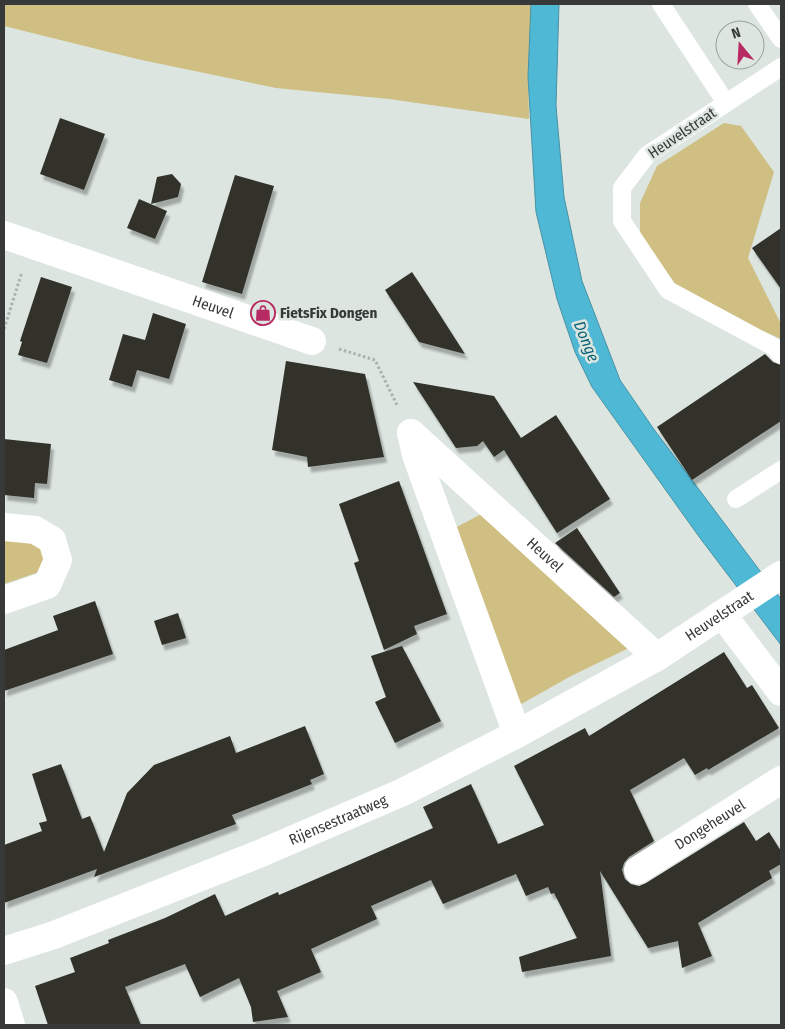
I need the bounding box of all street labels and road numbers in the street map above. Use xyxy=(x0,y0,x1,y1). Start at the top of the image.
street label: Heuvelstraat xyxy=(645,104,719,162)
street label: Heuvel xyxy=(190,292,236,322)
street label: Heuvel xyxy=(523,534,567,576)
street label: Heuvelstraat xyxy=(682,587,757,645)
street label: Rijensestraatweg xyxy=(286,791,390,849)
street label: Dongeheuvel xyxy=(671,796,749,854)

